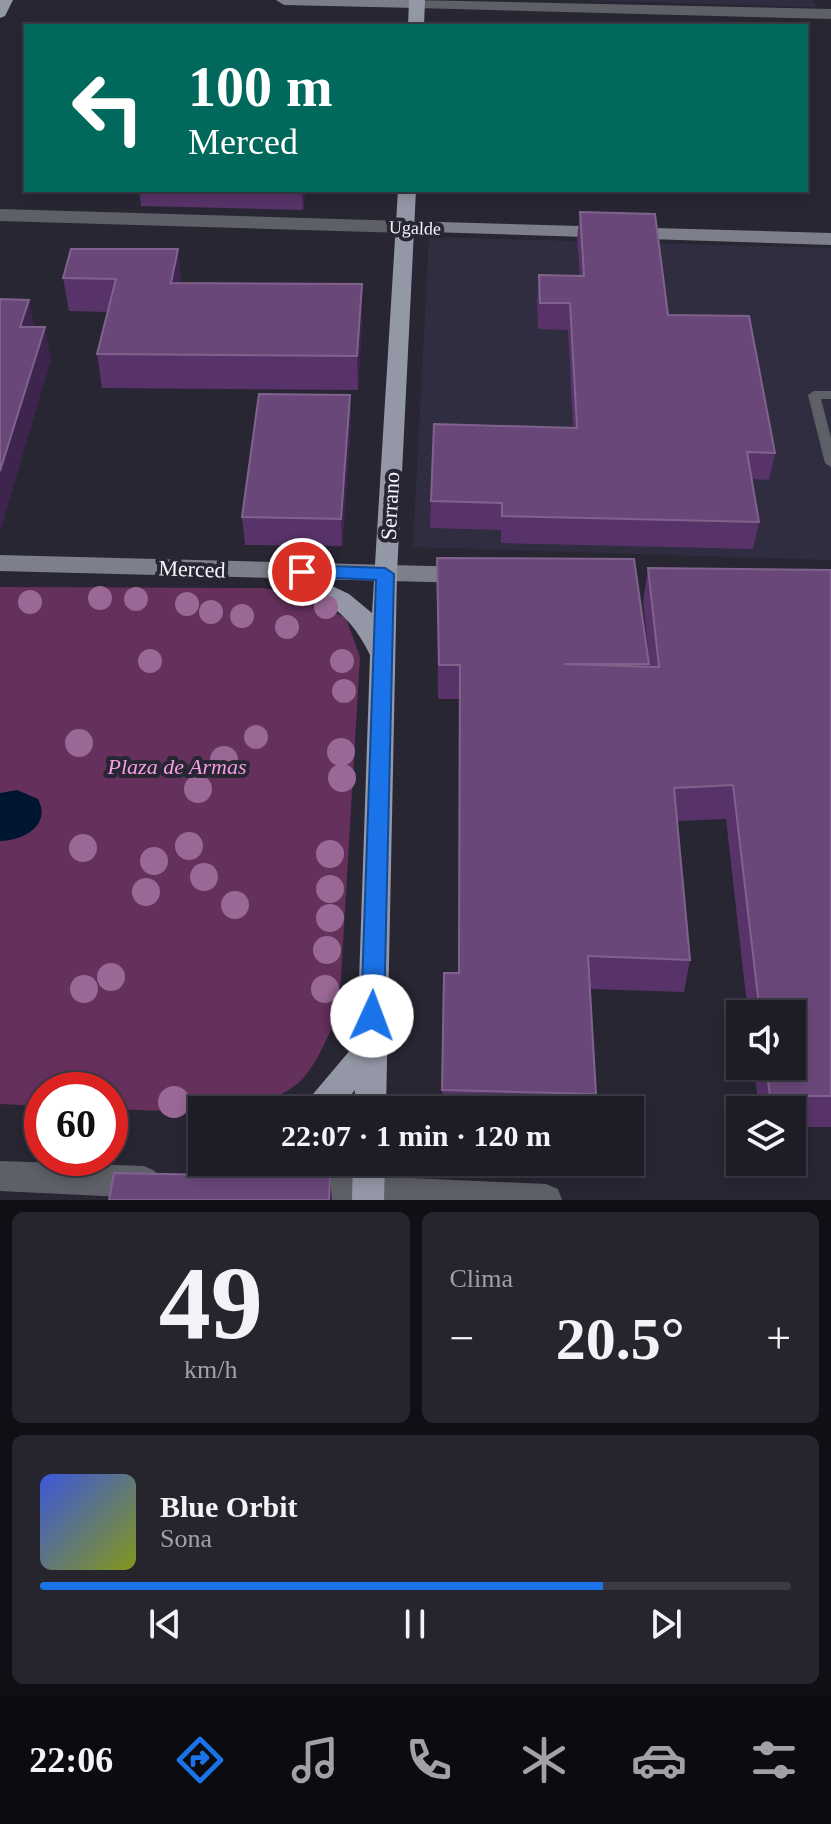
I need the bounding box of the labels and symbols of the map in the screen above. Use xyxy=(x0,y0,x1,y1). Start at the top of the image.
street label: Ugalde xyxy=(389,217,441,239)
street label: Serrano xyxy=(376,471,404,541)
pin xyxy=(268,538,336,606)
street label: Merced xyxy=(158,555,226,583)
park label: Plaza de Armas xyxy=(107,754,246,779)
position arrow xyxy=(330,974,414,1058)
speed limit sign: 60 xyxy=(24,1072,128,1176)

